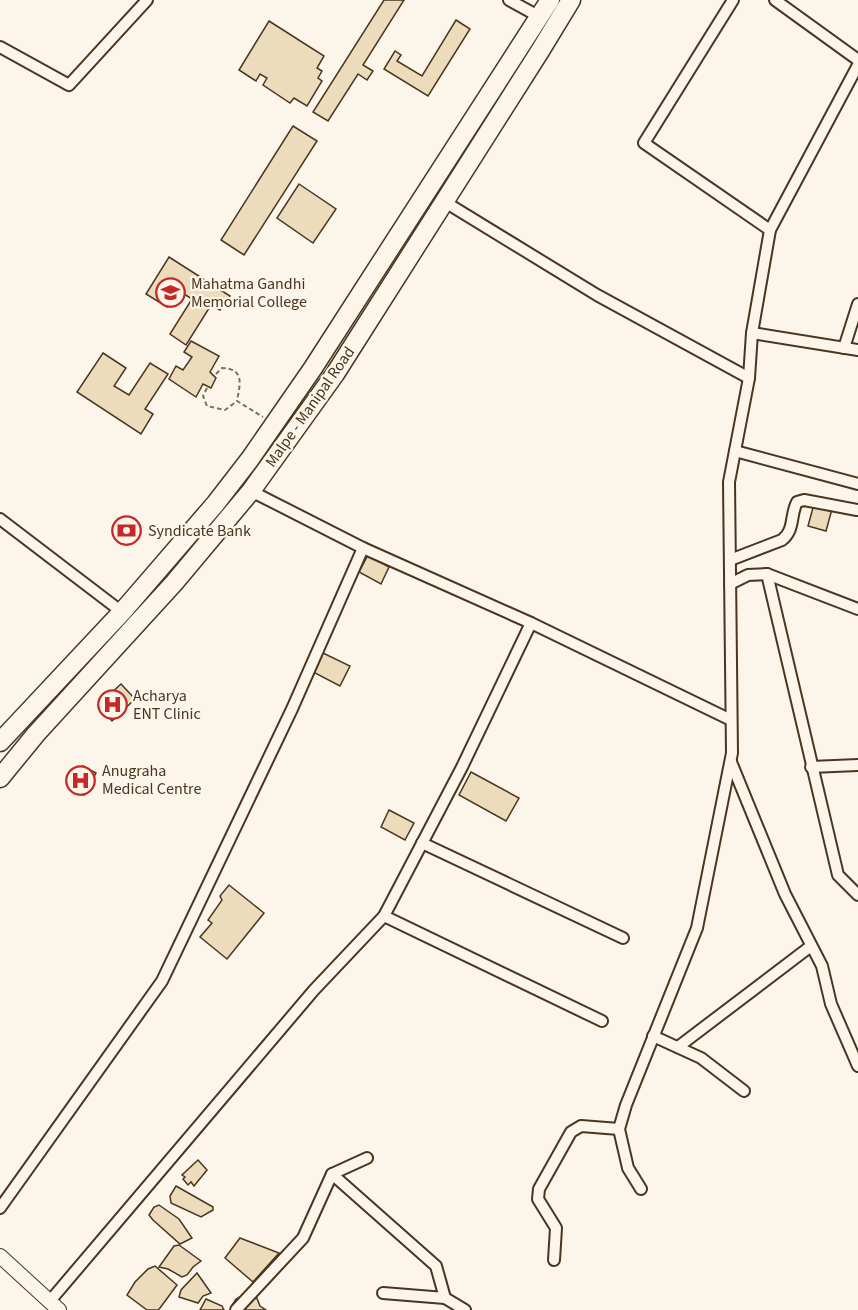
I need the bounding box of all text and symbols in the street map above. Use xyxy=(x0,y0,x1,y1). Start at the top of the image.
place label: Mahatma Gandhi Memorial College xyxy=(191,273,307,313)
school or university icon: Mahatma Gandhi Memorial College xyxy=(154,277,186,309)
street label: Malpe - Manipal Road xyxy=(260,342,360,472)
bank icon: Syndicate Bank xyxy=(111,515,143,547)
place label: Syndicate Bank xyxy=(148,520,251,542)
place label: Acharya ENT Clinic xyxy=(133,685,201,725)
hospital icon: Acharya ENT Clinic xyxy=(96,689,128,721)
place label: Anugraha Medical Centre xyxy=(102,760,201,800)
hospital icon: Anugraha Medical Centre xyxy=(65,764,97,796)

